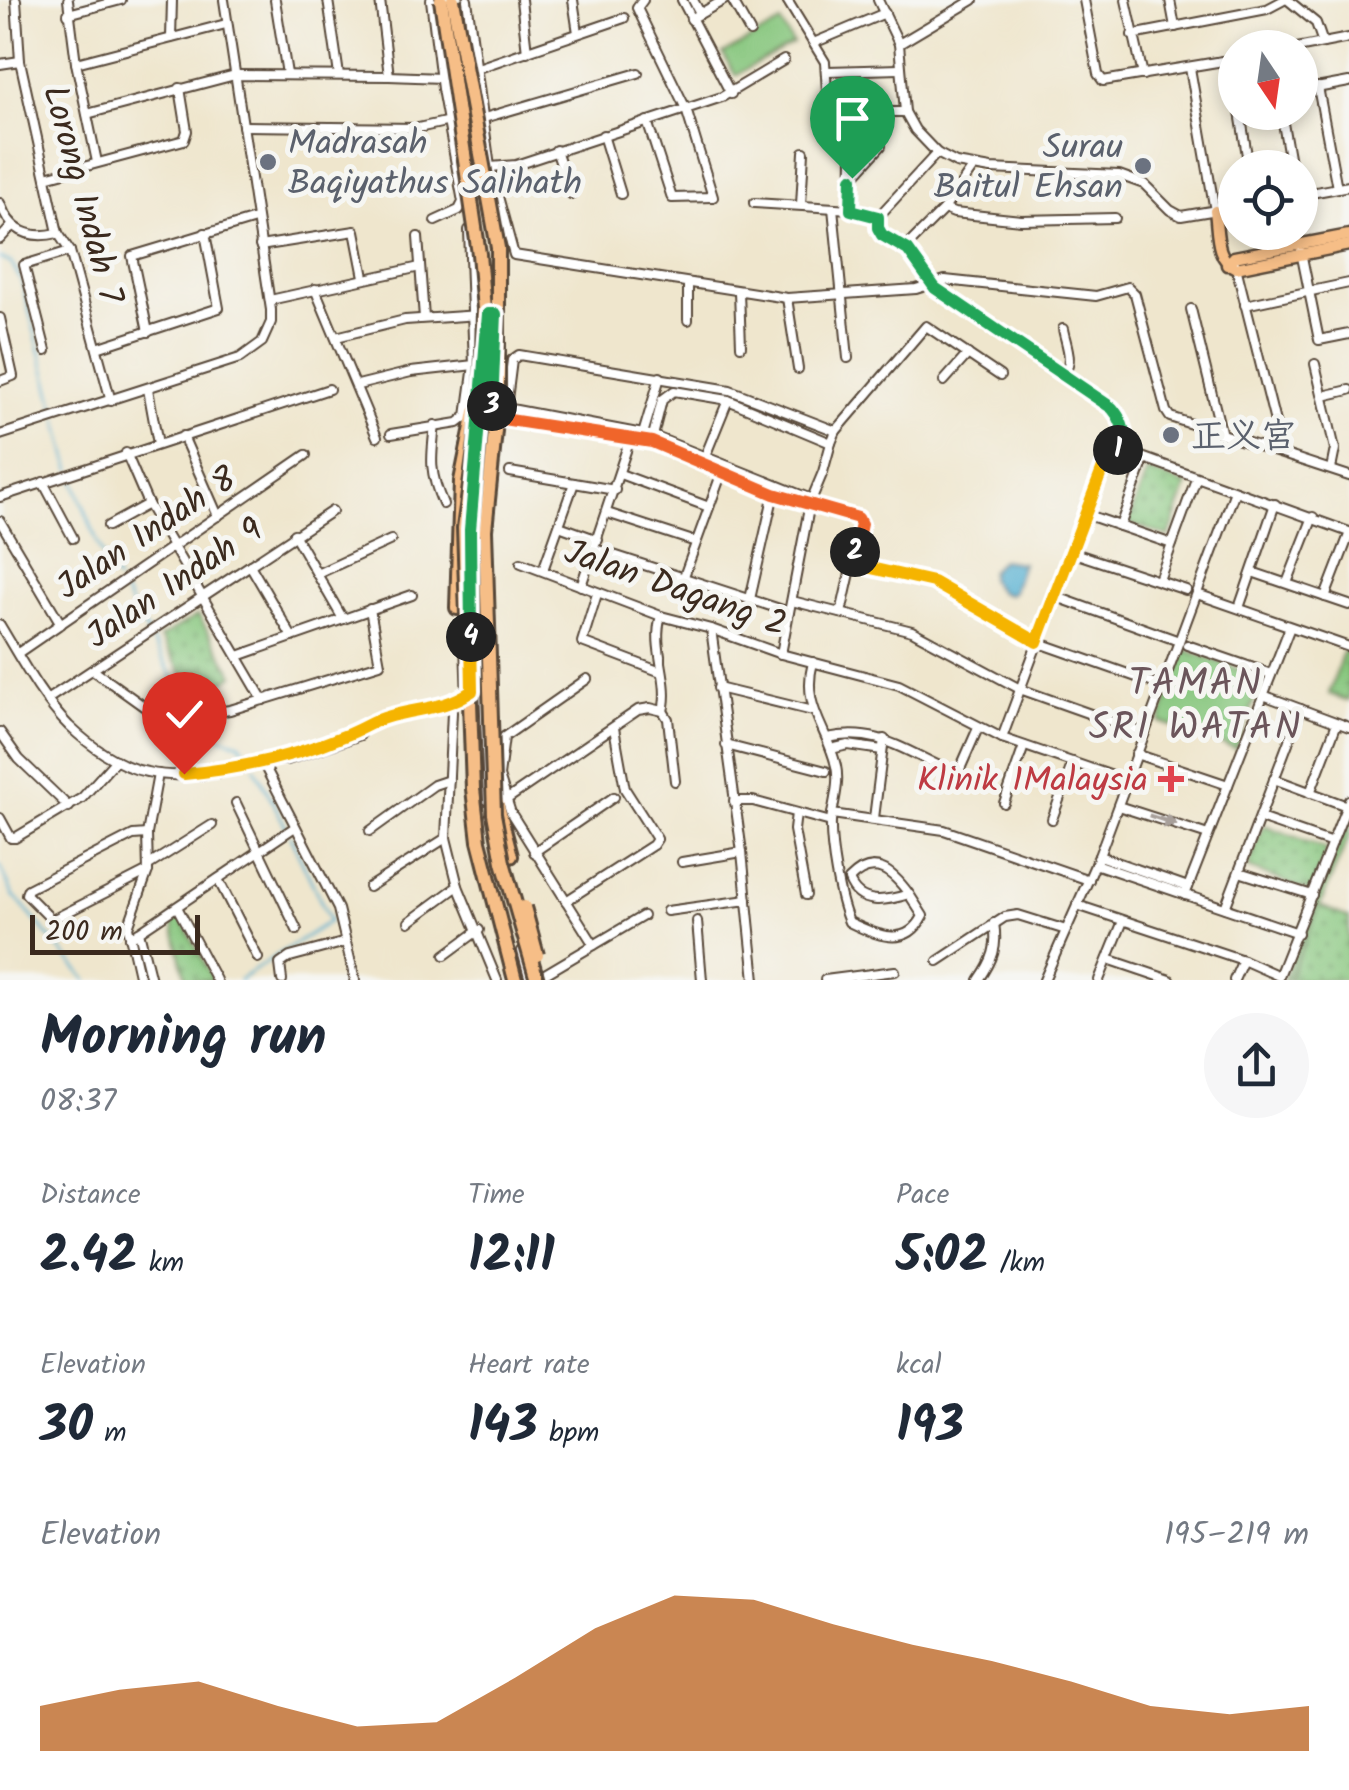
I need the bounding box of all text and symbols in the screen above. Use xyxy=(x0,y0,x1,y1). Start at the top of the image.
north arrow xyxy=(1218,30,1318,130)
map controls xyxy=(1218,30,1318,250)
pin xyxy=(810,76,895,179)
street label: Lorong Indah 7 xyxy=(25,79,138,312)
icon: arrive xyxy=(825,91,880,146)
place label: Madrasah Baqiyathus Salihath xyxy=(288,117,582,213)
place label: Surau Baitul Ehsan xyxy=(934,121,1123,217)
button: locate xyxy=(1218,150,1318,250)
marker: Madrasah Baqiyathus Salihath xyxy=(257,151,279,173)
marker: Surau Baitul Ehsan xyxy=(1132,155,1154,177)
pin: 3 xyxy=(467,381,517,431)
text: 3 xyxy=(484,383,500,428)
place label: 正义宫 xyxy=(1191,410,1296,466)
marker: 正义宫 xyxy=(1160,424,1182,446)
pin: 1 xyxy=(1093,425,1143,475)
text: 1 xyxy=(1114,427,1122,472)
street label: Jalan Indah 8 xyxy=(46,453,250,616)
street label: Jalan Indah 9 xyxy=(76,504,276,665)
street label: Jalan Dagang 2 xyxy=(556,526,794,654)
pin: 2 xyxy=(830,527,880,577)
text: 2 xyxy=(847,529,863,574)
pin: 4 xyxy=(446,612,496,662)
text: 4 xyxy=(463,614,479,659)
district label: TAMAN SRI WATAN xyxy=(1089,655,1303,759)
pin xyxy=(142,672,227,775)
icon: check xyxy=(157,687,212,742)
place label: Klinik 1Malaysia xyxy=(917,754,1148,810)
marker: Klinik 1Malaysia xyxy=(1158,766,1184,792)
one-way arrow xyxy=(1148,814,1178,829)
scale bar xyxy=(30,910,200,954)
text: 200 m xyxy=(45,910,123,955)
text: Morning run xyxy=(40,996,327,1083)
button: share xyxy=(1204,1013,1309,1118)
text: 08:37 xyxy=(40,1077,116,1128)
text: Distance xyxy=(40,1173,141,1218)
text: Time xyxy=(468,1173,525,1218)
text: Pace xyxy=(896,1173,949,1218)
text: 2.42 xyxy=(40,1218,137,1298)
text: 12:11 xyxy=(468,1218,555,1298)
text: 5:02 xyxy=(896,1218,988,1298)
text: km xyxy=(137,1241,184,1286)
text: /km xyxy=(988,1241,1045,1286)
text: Elevation xyxy=(40,1343,146,1388)
text: Heart rate xyxy=(468,1343,590,1388)
text: kcal xyxy=(896,1343,942,1388)
text: 30 xyxy=(40,1388,93,1468)
text: 143 xyxy=(468,1388,538,1468)
text: 193 xyxy=(896,1388,964,1468)
text: m xyxy=(93,1411,127,1456)
text: bpm xyxy=(538,1411,599,1456)
text: Elevation xyxy=(40,1510,161,1561)
text: 195–219 m xyxy=(1164,1510,1309,1561)

